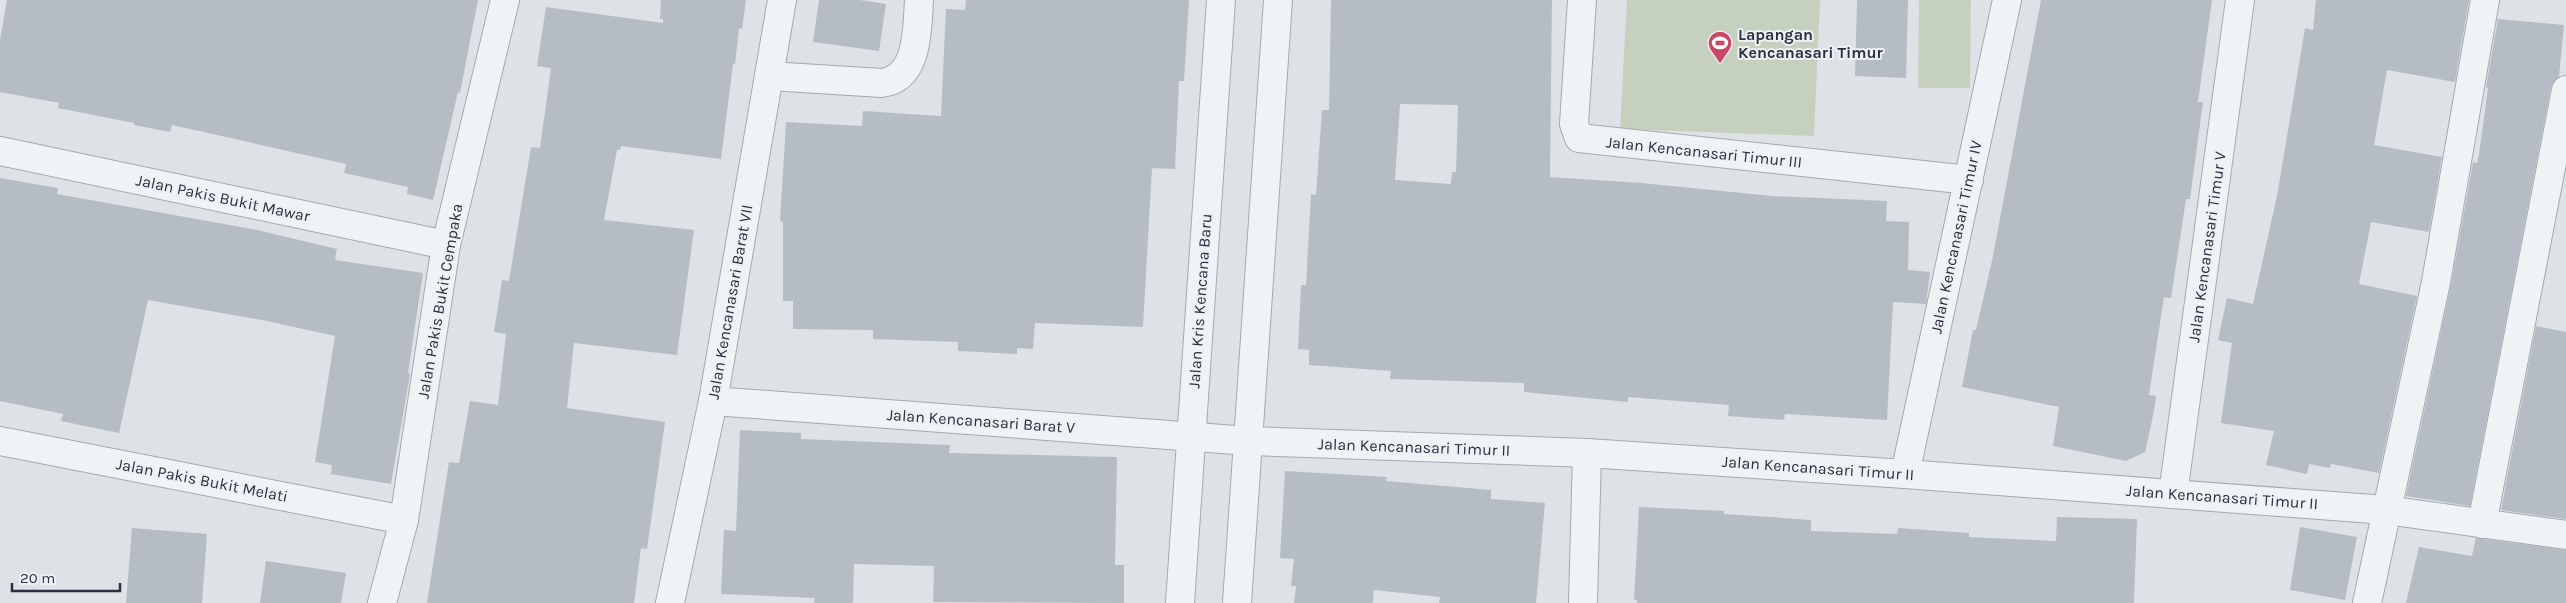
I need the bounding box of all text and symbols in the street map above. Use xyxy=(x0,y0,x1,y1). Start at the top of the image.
place label: Lapangan Kencanasari Timur xyxy=(1738,25,1883,62)
sports icon: Lapangan Kencanasari Timur xyxy=(1707,30,1733,64)
street label: Jalan Kencanasari Timur III xyxy=(1605,132,1803,172)
street label: Jalan Kencanasari Timur IV xyxy=(1926,139,1986,335)
street label: Jalan Kencanasari Timur V xyxy=(2184,150,2230,344)
street label: Jalan Pakis Bukit Mawar xyxy=(134,170,312,226)
street label: Jalan Pakis Bukit Cempaka xyxy=(413,202,467,400)
street label: Jalan Kencanasari Barat VII xyxy=(703,203,757,401)
street label: Jalan Kris Kencana Baru xyxy=(1184,213,1216,389)
street label: Jalan Kencanasari Barat V xyxy=(886,405,1076,437)
street label: Jalan Kencanasari Timur II xyxy=(1317,434,1511,460)
street label: Jalan Kencanasari Timur II xyxy=(1721,452,1915,484)
street label: Jalan Pakis Bukit Melati xyxy=(114,454,290,506)
street label: Jalan Kencanasari Timur II xyxy=(2125,481,2319,513)
scale bar xyxy=(12,560,120,592)
text: 20 m xyxy=(20,569,55,587)

